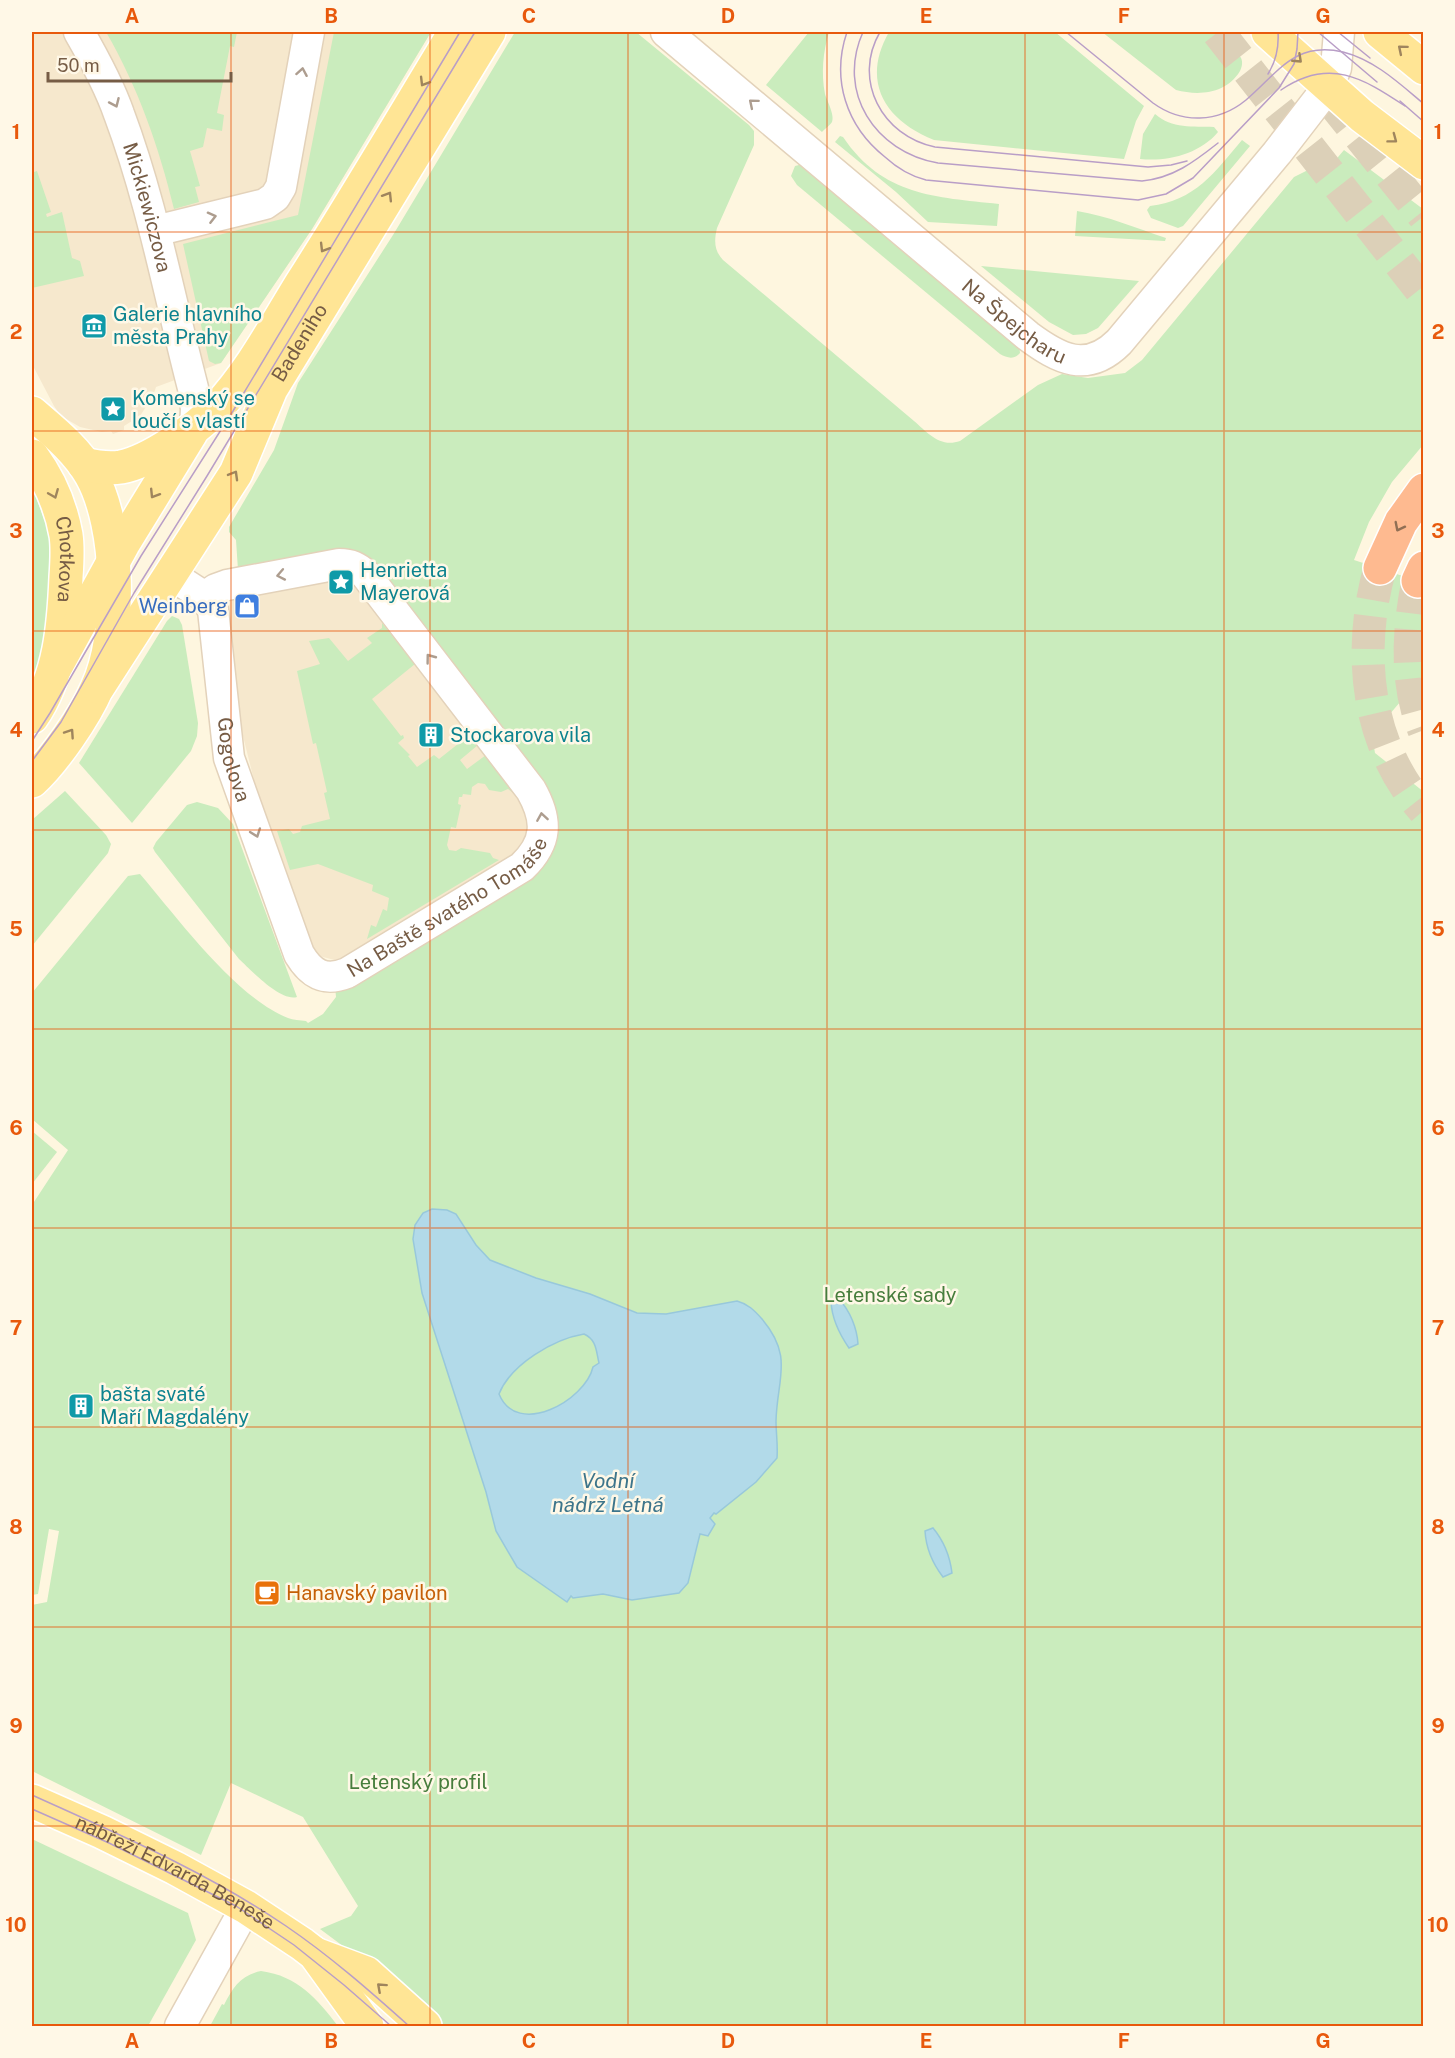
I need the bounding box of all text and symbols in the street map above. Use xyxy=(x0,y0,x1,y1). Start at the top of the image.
text: A xyxy=(125,4,139,28)
text: B xyxy=(324,4,338,28)
text: C xyxy=(522,4,536,28)
text: D xyxy=(721,4,735,28)
text: E xyxy=(920,4,932,28)
text: F xyxy=(1118,4,1130,28)
text: G xyxy=(1315,4,1331,28)
scale bar xyxy=(48,45,231,83)
one-way arrow xyxy=(1398,45,1409,56)
one-way arrow xyxy=(1291,52,1302,63)
text: 50 m xyxy=(57,55,100,76)
one-way arrow xyxy=(295,68,308,78)
one-way arrow xyxy=(420,76,432,86)
one-way arrow xyxy=(107,96,119,107)
one-way arrow xyxy=(748,99,759,110)
text: 1 xyxy=(12,120,20,144)
text: 1 xyxy=(1434,120,1442,144)
one-way arrow xyxy=(1386,132,1397,143)
street label: Mickiewiczova xyxy=(118,139,176,275)
one-way arrow xyxy=(380,192,392,202)
one-way arrow xyxy=(207,211,217,224)
one-way arrow xyxy=(319,242,331,252)
street label: Na Špejcharu xyxy=(957,274,1070,369)
street label: Badeniho xyxy=(266,299,332,386)
place label: Galerie hlavního města Prahy xyxy=(113,302,262,349)
museum icon: Galerie hlavního města Prahy xyxy=(79,311,109,341)
text: 2 xyxy=(10,320,22,344)
text: 2 xyxy=(1432,320,1444,344)
place label: Komenský se loučí s vlastí xyxy=(132,386,255,433)
place icon: Komenský se loučí s vlastí xyxy=(98,394,128,424)
one-way arrow xyxy=(227,471,238,481)
one-way arrow xyxy=(149,488,161,498)
one-way arrow xyxy=(46,489,59,499)
street label: Chotkova xyxy=(50,514,79,603)
text: 3 xyxy=(9,519,23,543)
text: 3 xyxy=(1431,519,1445,543)
one-way arrow xyxy=(1395,521,1406,532)
place label: Henrietta Mayerová xyxy=(360,558,450,605)
place icon: Henrietta Mayerová xyxy=(326,567,356,597)
one-way arrow xyxy=(277,568,287,581)
shop icon: Weinberg xyxy=(232,591,262,621)
place label: Weinberg xyxy=(139,594,228,618)
one-way arrow xyxy=(427,654,438,665)
street label: Gogolova xyxy=(213,716,256,805)
text: 4 xyxy=(9,718,23,742)
text: 4 xyxy=(1431,718,1445,742)
building icon: Stockarova vila xyxy=(416,720,446,750)
place label: Stockarova vila xyxy=(450,723,591,747)
one-way arrow xyxy=(62,729,74,739)
one-way arrow xyxy=(536,812,548,821)
one-way arrow xyxy=(249,827,261,838)
street label: Na Baště svatého Tomáše xyxy=(342,834,552,982)
text: 5 xyxy=(9,917,23,941)
text: 5 xyxy=(1431,917,1445,941)
text: 6 xyxy=(9,1116,23,1140)
text: 6 xyxy=(1431,1116,1445,1140)
park label: Letenské sady xyxy=(823,1283,957,1307)
text: 7 xyxy=(10,1316,22,1340)
text: 7 xyxy=(1432,1316,1444,1340)
place label: bašta svaté Maří Magdalény xyxy=(100,1382,249,1429)
building icon: bašta svaté Maří Magdalény xyxy=(66,1391,96,1421)
water label: Vodní nádrž Letná xyxy=(552,1468,664,1517)
text: 8 xyxy=(9,1515,23,1539)
text: 8 xyxy=(1431,1515,1445,1539)
cafe icon: Hanavský pavilon xyxy=(252,1578,282,1608)
place label: Hanavský pavilon xyxy=(286,1581,448,1605)
text: 9 xyxy=(9,1714,23,1738)
text: 9 xyxy=(1431,1714,1445,1738)
park label: Letenský profil xyxy=(349,1770,487,1794)
street label: nábřeží Edvarda Beneše xyxy=(72,1810,280,1935)
text: 10 xyxy=(5,1913,27,1937)
text: 10 xyxy=(1427,1913,1449,1937)
one-way arrow xyxy=(378,1983,388,1994)
text: A xyxy=(125,2029,139,2053)
text: B xyxy=(324,2029,338,2053)
text: C xyxy=(522,2029,536,2053)
text: D xyxy=(721,2029,735,2053)
text: E xyxy=(920,2029,932,2053)
text: F xyxy=(1118,2029,1130,2053)
text: G xyxy=(1315,2029,1331,2053)

